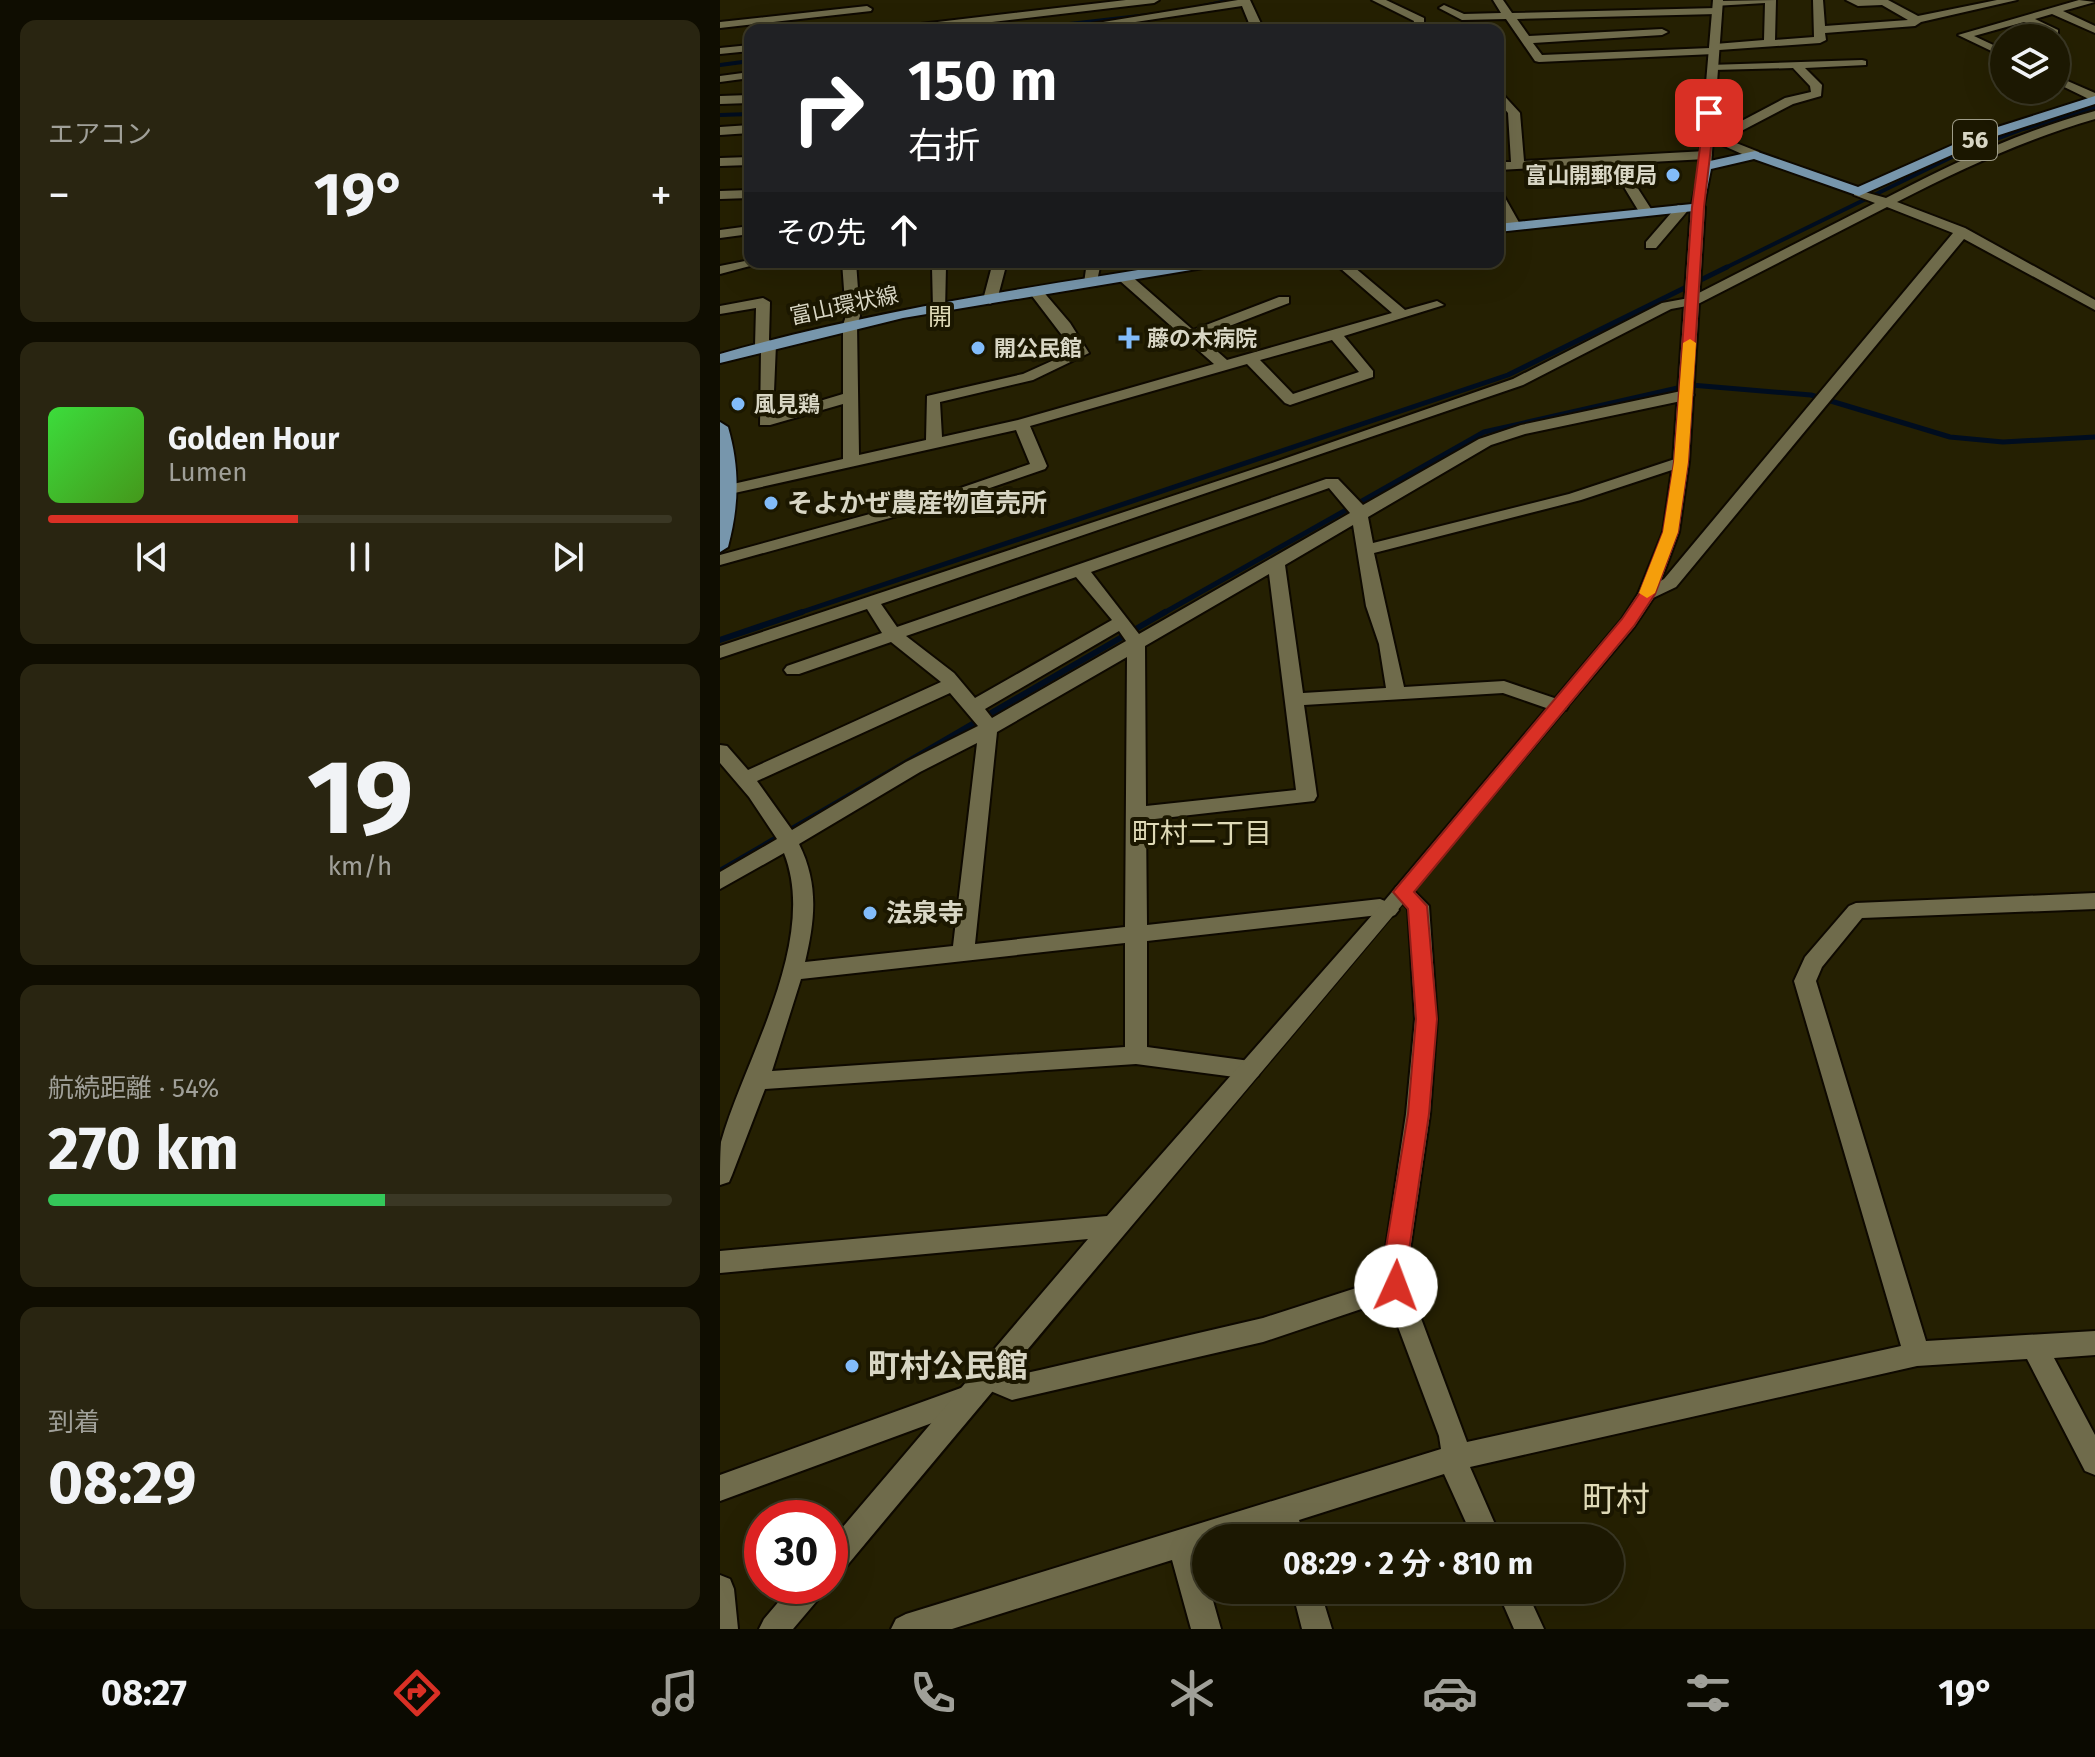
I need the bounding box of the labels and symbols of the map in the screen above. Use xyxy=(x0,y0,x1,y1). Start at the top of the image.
pin xyxy=(1675,79,1743,147)
road number: 56 xyxy=(1953,120,1997,160)
place label: 富山開郵便局 xyxy=(1525,162,1657,189)
marker: 富山開郵便局 xyxy=(1664,166,1682,184)
street label: 富山環状線 xyxy=(787,281,901,330)
district label: 開 xyxy=(928,303,952,331)
place label: 藤の木病院 xyxy=(1147,325,1257,352)
marker: 藤の木病院 xyxy=(1118,327,1140,349)
place label: 開公民館 xyxy=(994,335,1082,362)
marker: 開公民館 xyxy=(969,339,987,357)
place label: 風見鶏 xyxy=(754,391,820,418)
marker: 風見鶏 xyxy=(729,395,747,413)
place label: そよかぜ農産物直売所 xyxy=(787,488,1047,519)
marker: そよかぜ農産物直売所 xyxy=(762,494,780,512)
district label: 町村二丁目 xyxy=(1132,817,1272,850)
place label: 法泉寺 xyxy=(886,898,964,929)
marker: 法泉寺 xyxy=(861,904,879,922)
position arrow xyxy=(1354,1244,1438,1328)
place label: 町村公民館 xyxy=(868,1347,1028,1385)
marker: 町村公民館 xyxy=(843,1357,861,1375)
district label: 町村 xyxy=(1582,1479,1650,1520)
speed limit sign: 30 xyxy=(744,1500,848,1604)

